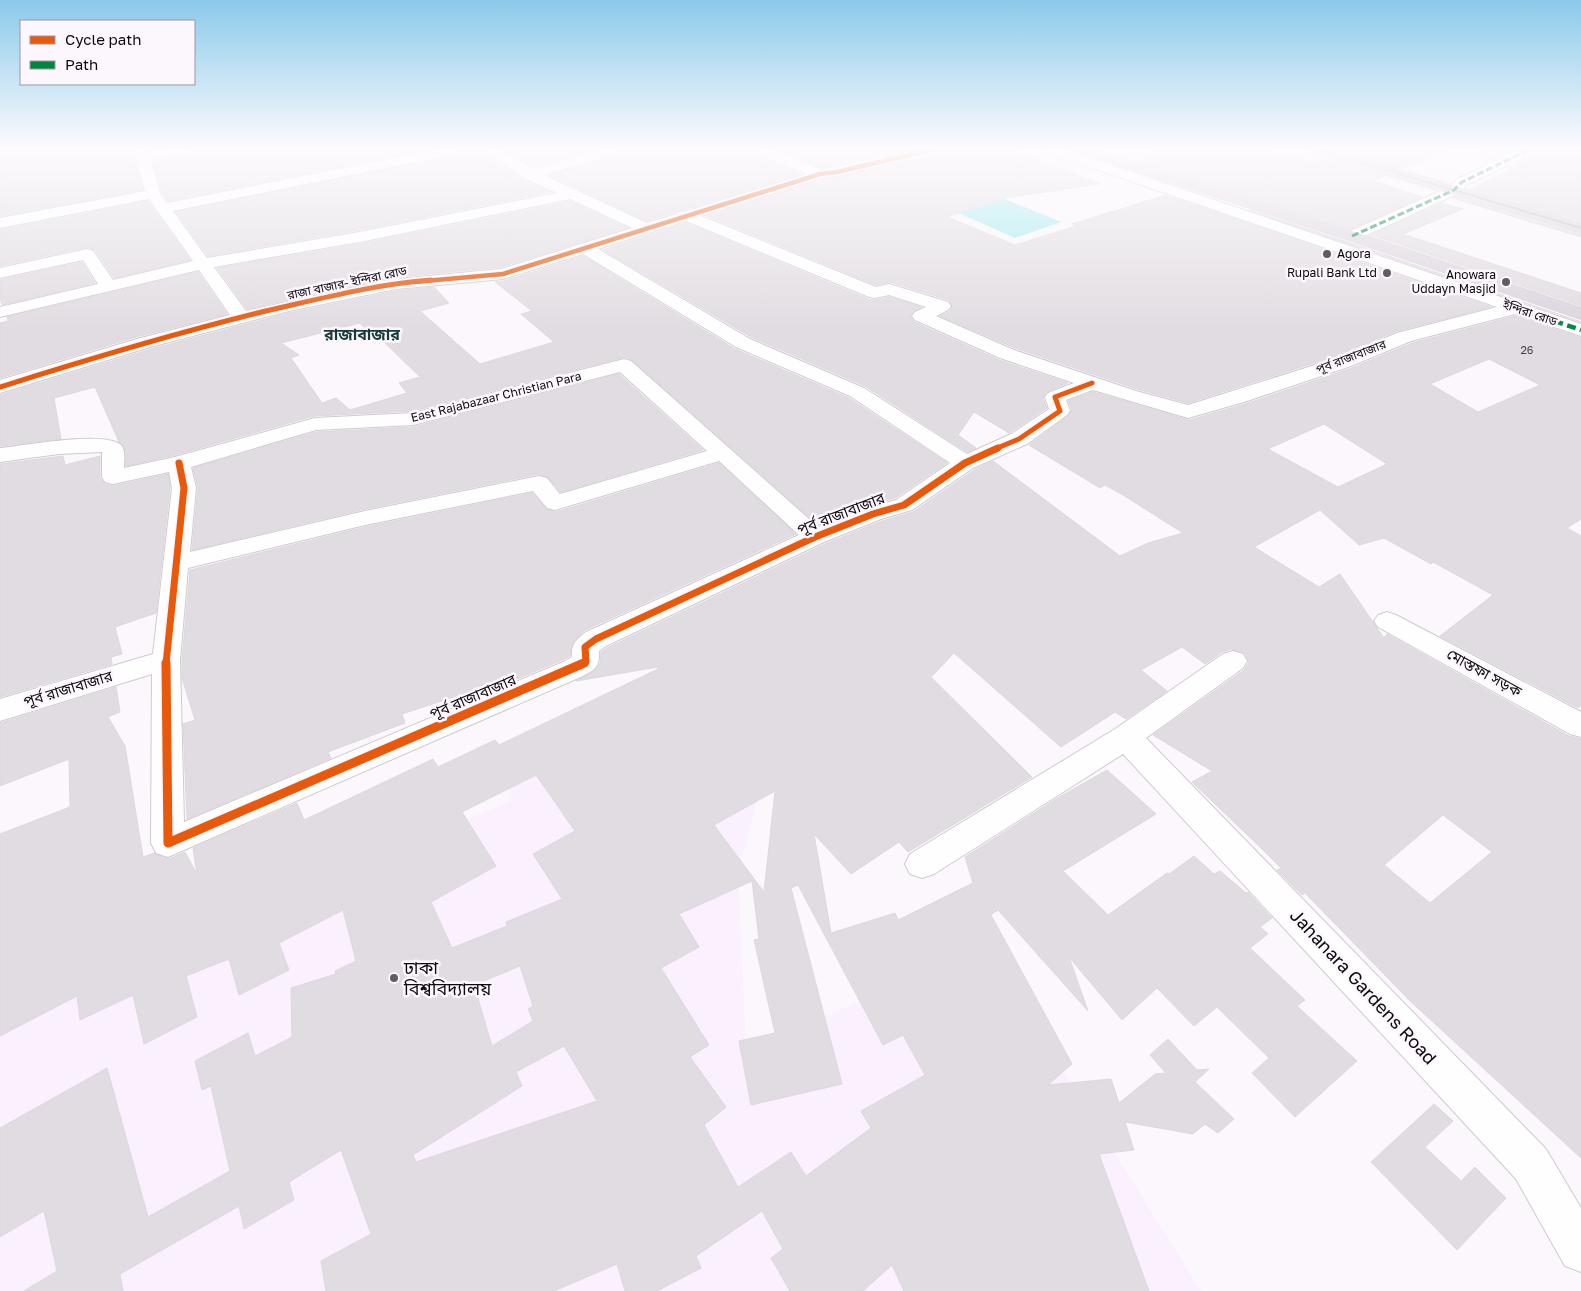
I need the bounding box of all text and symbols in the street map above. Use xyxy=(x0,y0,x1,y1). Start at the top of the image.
legend xyxy=(20,20,195,85)
text: Cycle path xyxy=(65,30,141,48)
text: Path xyxy=(65,55,98,73)
place label: Agora xyxy=(1337,246,1371,261)
marker: Agora xyxy=(1321,248,1333,260)
street label: রাজা বাজার- ইন্দিরা রোড xyxy=(285,262,408,303)
place label: Rupali Bank Ltd xyxy=(1287,265,1377,280)
marker: Rupali Bank Ltd xyxy=(1381,267,1393,279)
place label: Anowara Uddayn Masjid xyxy=(1412,267,1496,296)
marker: Anowara Uddayn Masjid xyxy=(1500,276,1512,288)
street label: ইন্দিরা রোড xyxy=(1500,296,1560,329)
district label: রাজাবাজার xyxy=(323,324,400,344)
street label: পূর্ব রাজাবাজার xyxy=(1314,336,1389,378)
house number: 26 xyxy=(1520,343,1534,356)
street label: East Rajabazaar Christian Para xyxy=(409,368,583,425)
street label: পূর্ব রাজাবাজার xyxy=(794,488,888,539)
street label: মোস্তফা সড়ক xyxy=(1444,644,1526,700)
street label: পূর্ব রাজাবাজার xyxy=(21,666,116,711)
street label: পূর্ব রাজাবাজার xyxy=(427,669,520,723)
street label: Jahanara Gardens Road xyxy=(1286,904,1442,1069)
place label: ঢাকা বিশ্ববিদ্যালয় xyxy=(403,956,492,999)
marker: ঢাকা বিশ্ববিদ্যালয় xyxy=(388,972,400,984)

